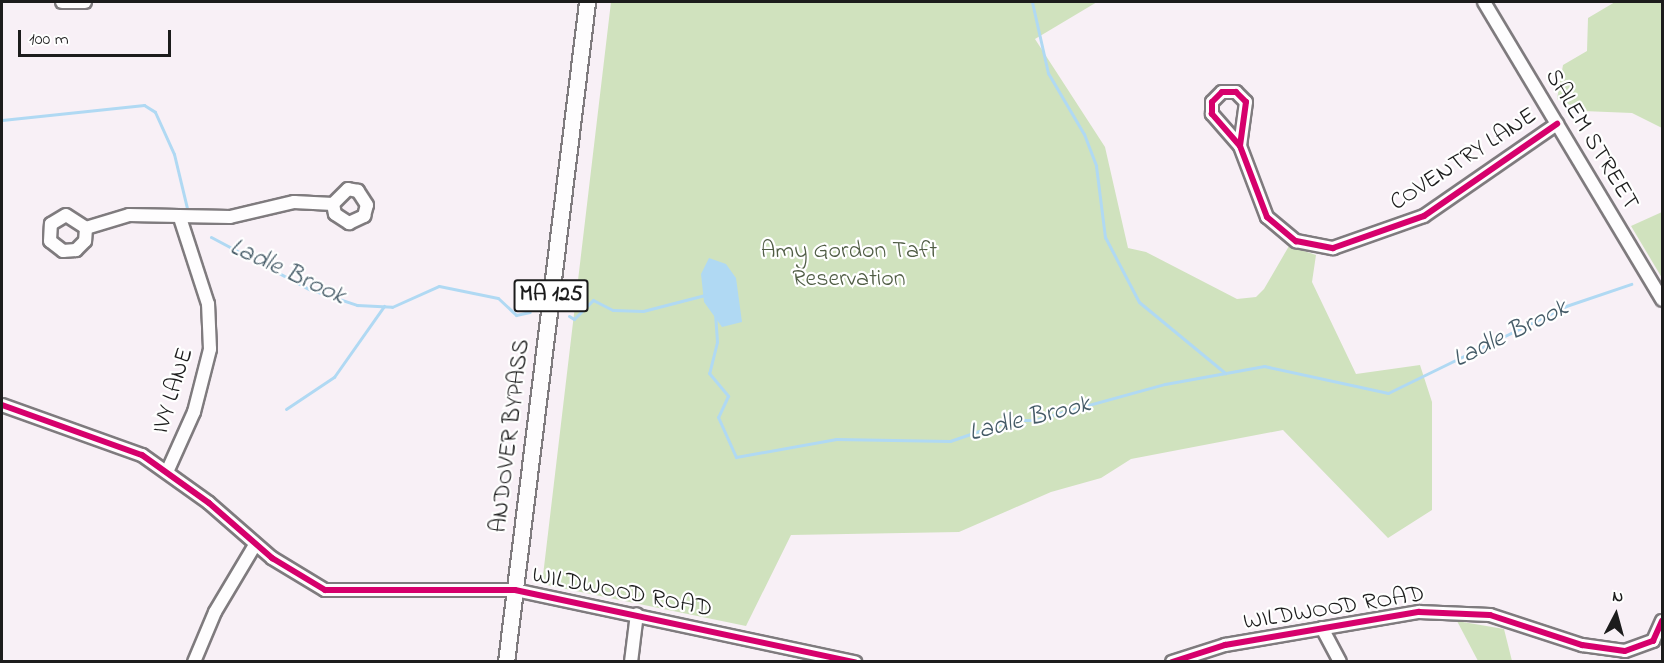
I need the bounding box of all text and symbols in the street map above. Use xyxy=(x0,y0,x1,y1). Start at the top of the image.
scale bar xyxy=(21,18,174,56)
text: 100 m xyxy=(29,27,69,53)
street label: SALEM STREET xyxy=(1538,64,1644,216)
street label: COVENTRY LANE xyxy=(1385,102,1543,218)
water label: Ladle Brook xyxy=(224,233,350,313)
park label: Amy Gordon Taft Reservation xyxy=(761,238,937,294)
road number: MA 125 xyxy=(514,277,588,315)
water label: Ladle Brook xyxy=(1448,294,1574,376)
street label: ANDOVER BYPASS xyxy=(485,338,537,534)
street label: IVY LANE xyxy=(147,345,201,437)
water label: Ladle Brook xyxy=(966,390,1094,450)
street label: WILDWOOD ROAD xyxy=(530,561,714,625)
street label: WILDWOOD ROAD xyxy=(1241,580,1427,638)
north arrow xyxy=(1586,585,1646,645)
text: N xyxy=(1611,585,1625,610)

